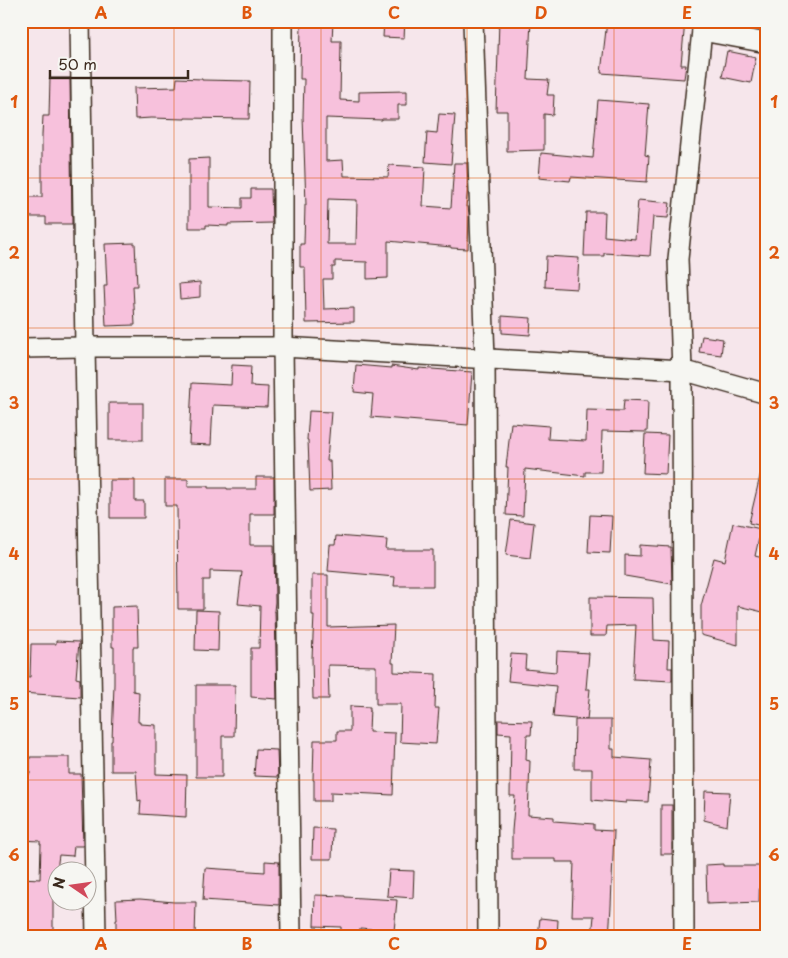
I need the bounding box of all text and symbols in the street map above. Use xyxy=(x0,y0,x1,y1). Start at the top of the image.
text: A xyxy=(95,0,108,24)
text: B xyxy=(242,0,253,24)
text: C xyxy=(388,0,400,24)
text: D xyxy=(535,0,547,24)
text: E xyxy=(682,0,692,24)
scale bar xyxy=(50,48,188,80)
text: 50 m xyxy=(58,52,97,75)
text: 1 xyxy=(10,89,18,113)
text: 1 xyxy=(770,89,778,113)
text: 2 xyxy=(8,240,20,264)
text: 2 xyxy=(768,240,780,264)
text: 3 xyxy=(9,390,19,414)
text: 3 xyxy=(769,390,779,414)
text: 4 xyxy=(9,541,20,565)
text: 4 xyxy=(769,541,780,565)
text: 5 xyxy=(9,691,19,715)
text: 5 xyxy=(769,691,779,715)
text: 6 xyxy=(8,842,20,866)
text: 6 xyxy=(768,842,780,866)
north arrow xyxy=(48,860,98,910)
text: N xyxy=(47,875,70,891)
text: A xyxy=(95,931,108,955)
text: B xyxy=(242,931,253,955)
text: C xyxy=(388,931,400,955)
text: D xyxy=(535,931,547,955)
text: E xyxy=(682,931,692,955)

